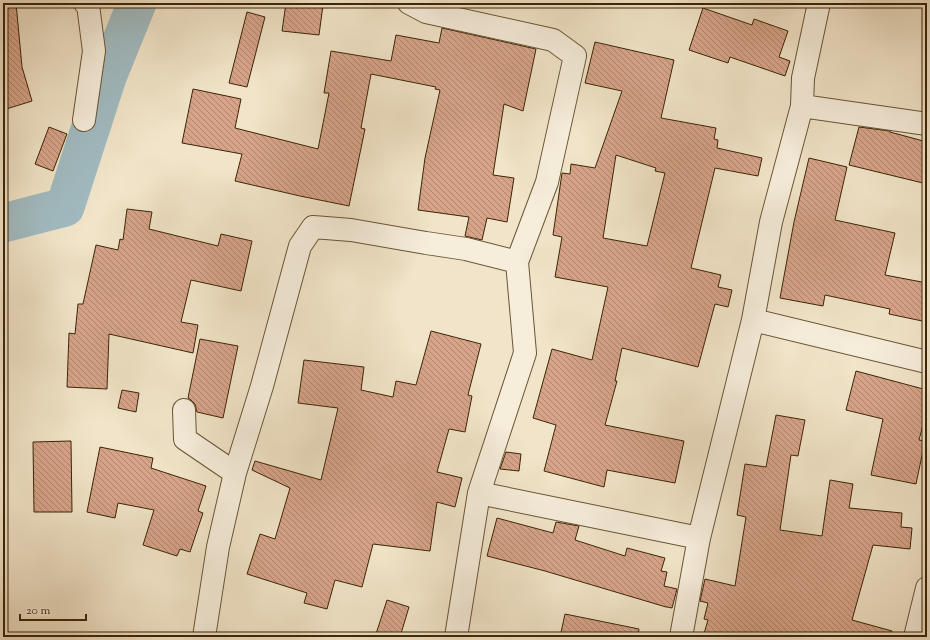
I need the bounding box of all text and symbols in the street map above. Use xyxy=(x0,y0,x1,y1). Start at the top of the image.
scale bar xyxy=(20,596,86,622)
text: 20 m xyxy=(26,602,51,620)

